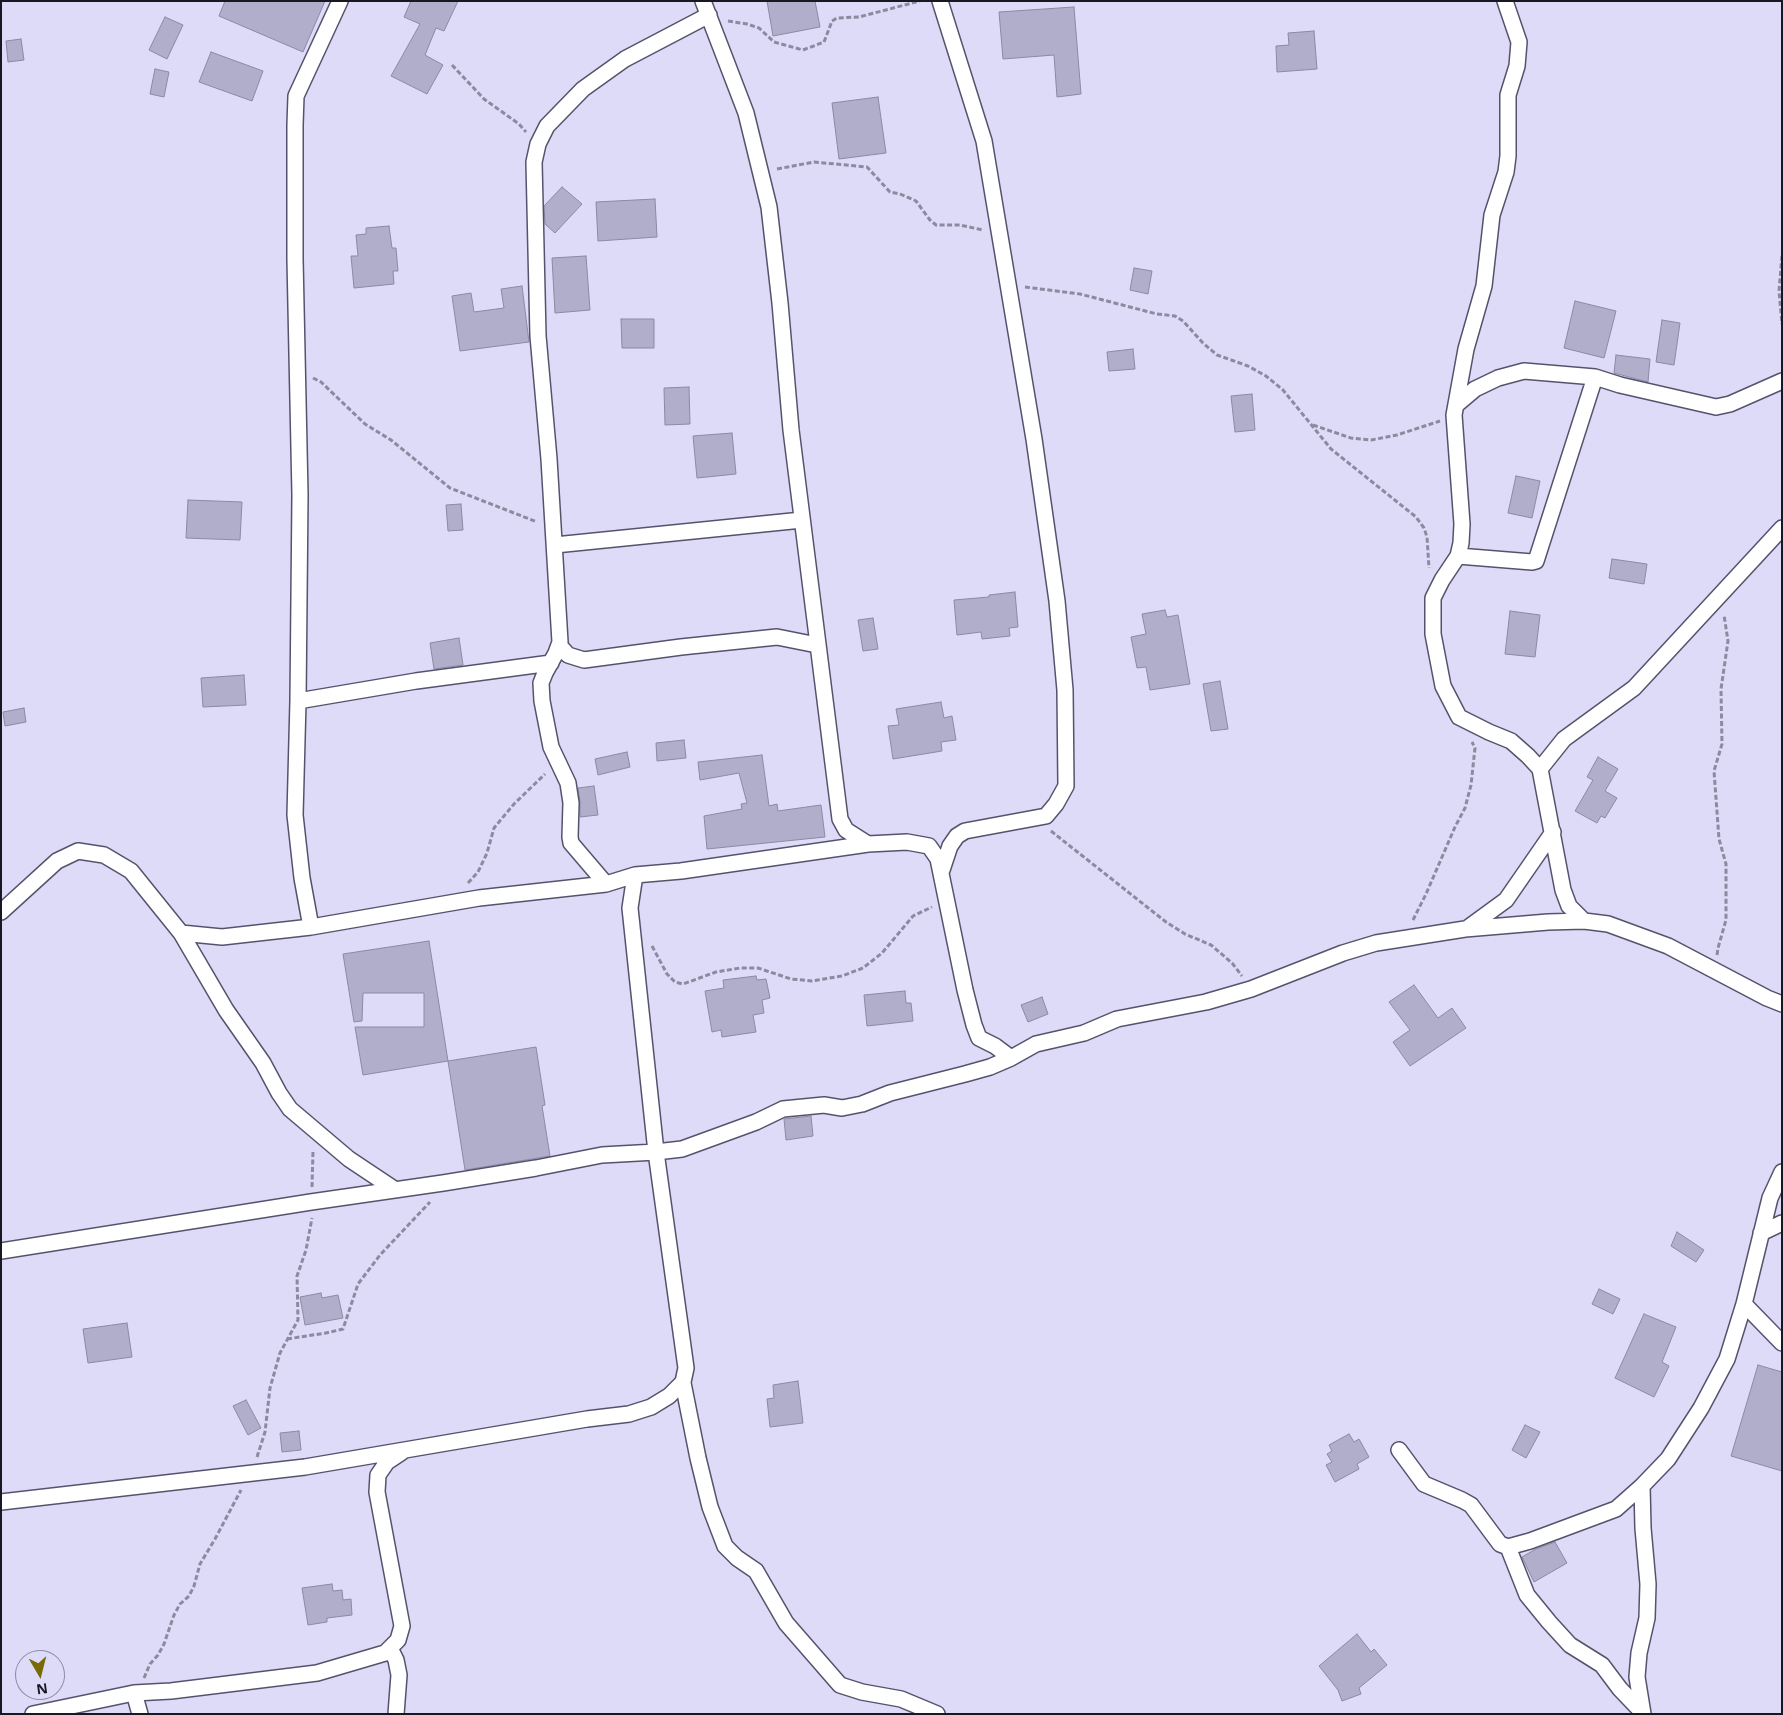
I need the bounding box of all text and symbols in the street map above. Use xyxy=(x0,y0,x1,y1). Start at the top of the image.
north arrow xyxy=(15,1650,65,1700)
text: N xyxy=(35,1679,49,1700)

